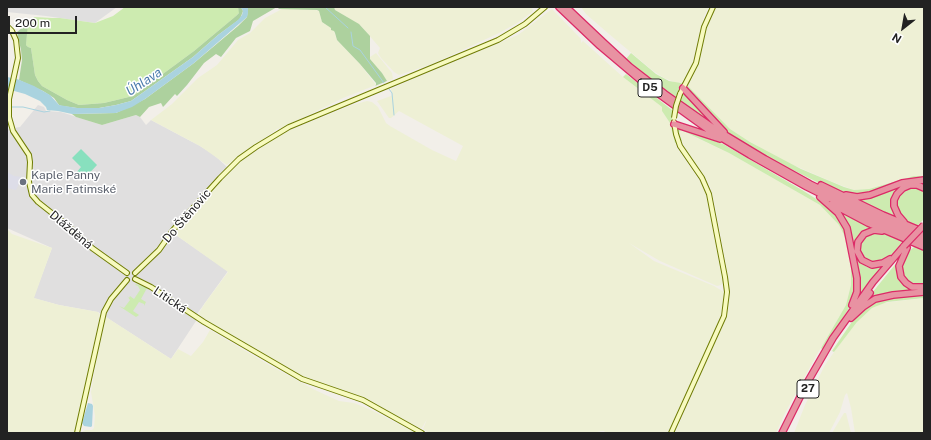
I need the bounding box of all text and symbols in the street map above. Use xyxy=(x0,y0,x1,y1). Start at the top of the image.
scale bar xyxy=(10,8,79,34)
north arrow xyxy=(883,8,923,48)
text: 200 m xyxy=(15,16,50,30)
text: N xyxy=(890,31,904,46)
water label: Úhlava xyxy=(123,65,165,99)
road number: D5 xyxy=(638,79,662,97)
place label: Kaple Panny Marie Fatimské xyxy=(31,168,116,196)
marker: Kaple Panny Marie Fatimské xyxy=(18,177,28,187)
street label: Do Štěnovic xyxy=(160,186,214,246)
street label: Dlážděná xyxy=(47,208,95,252)
street label: Litická xyxy=(151,284,189,316)
road number: 27 xyxy=(797,380,819,398)

